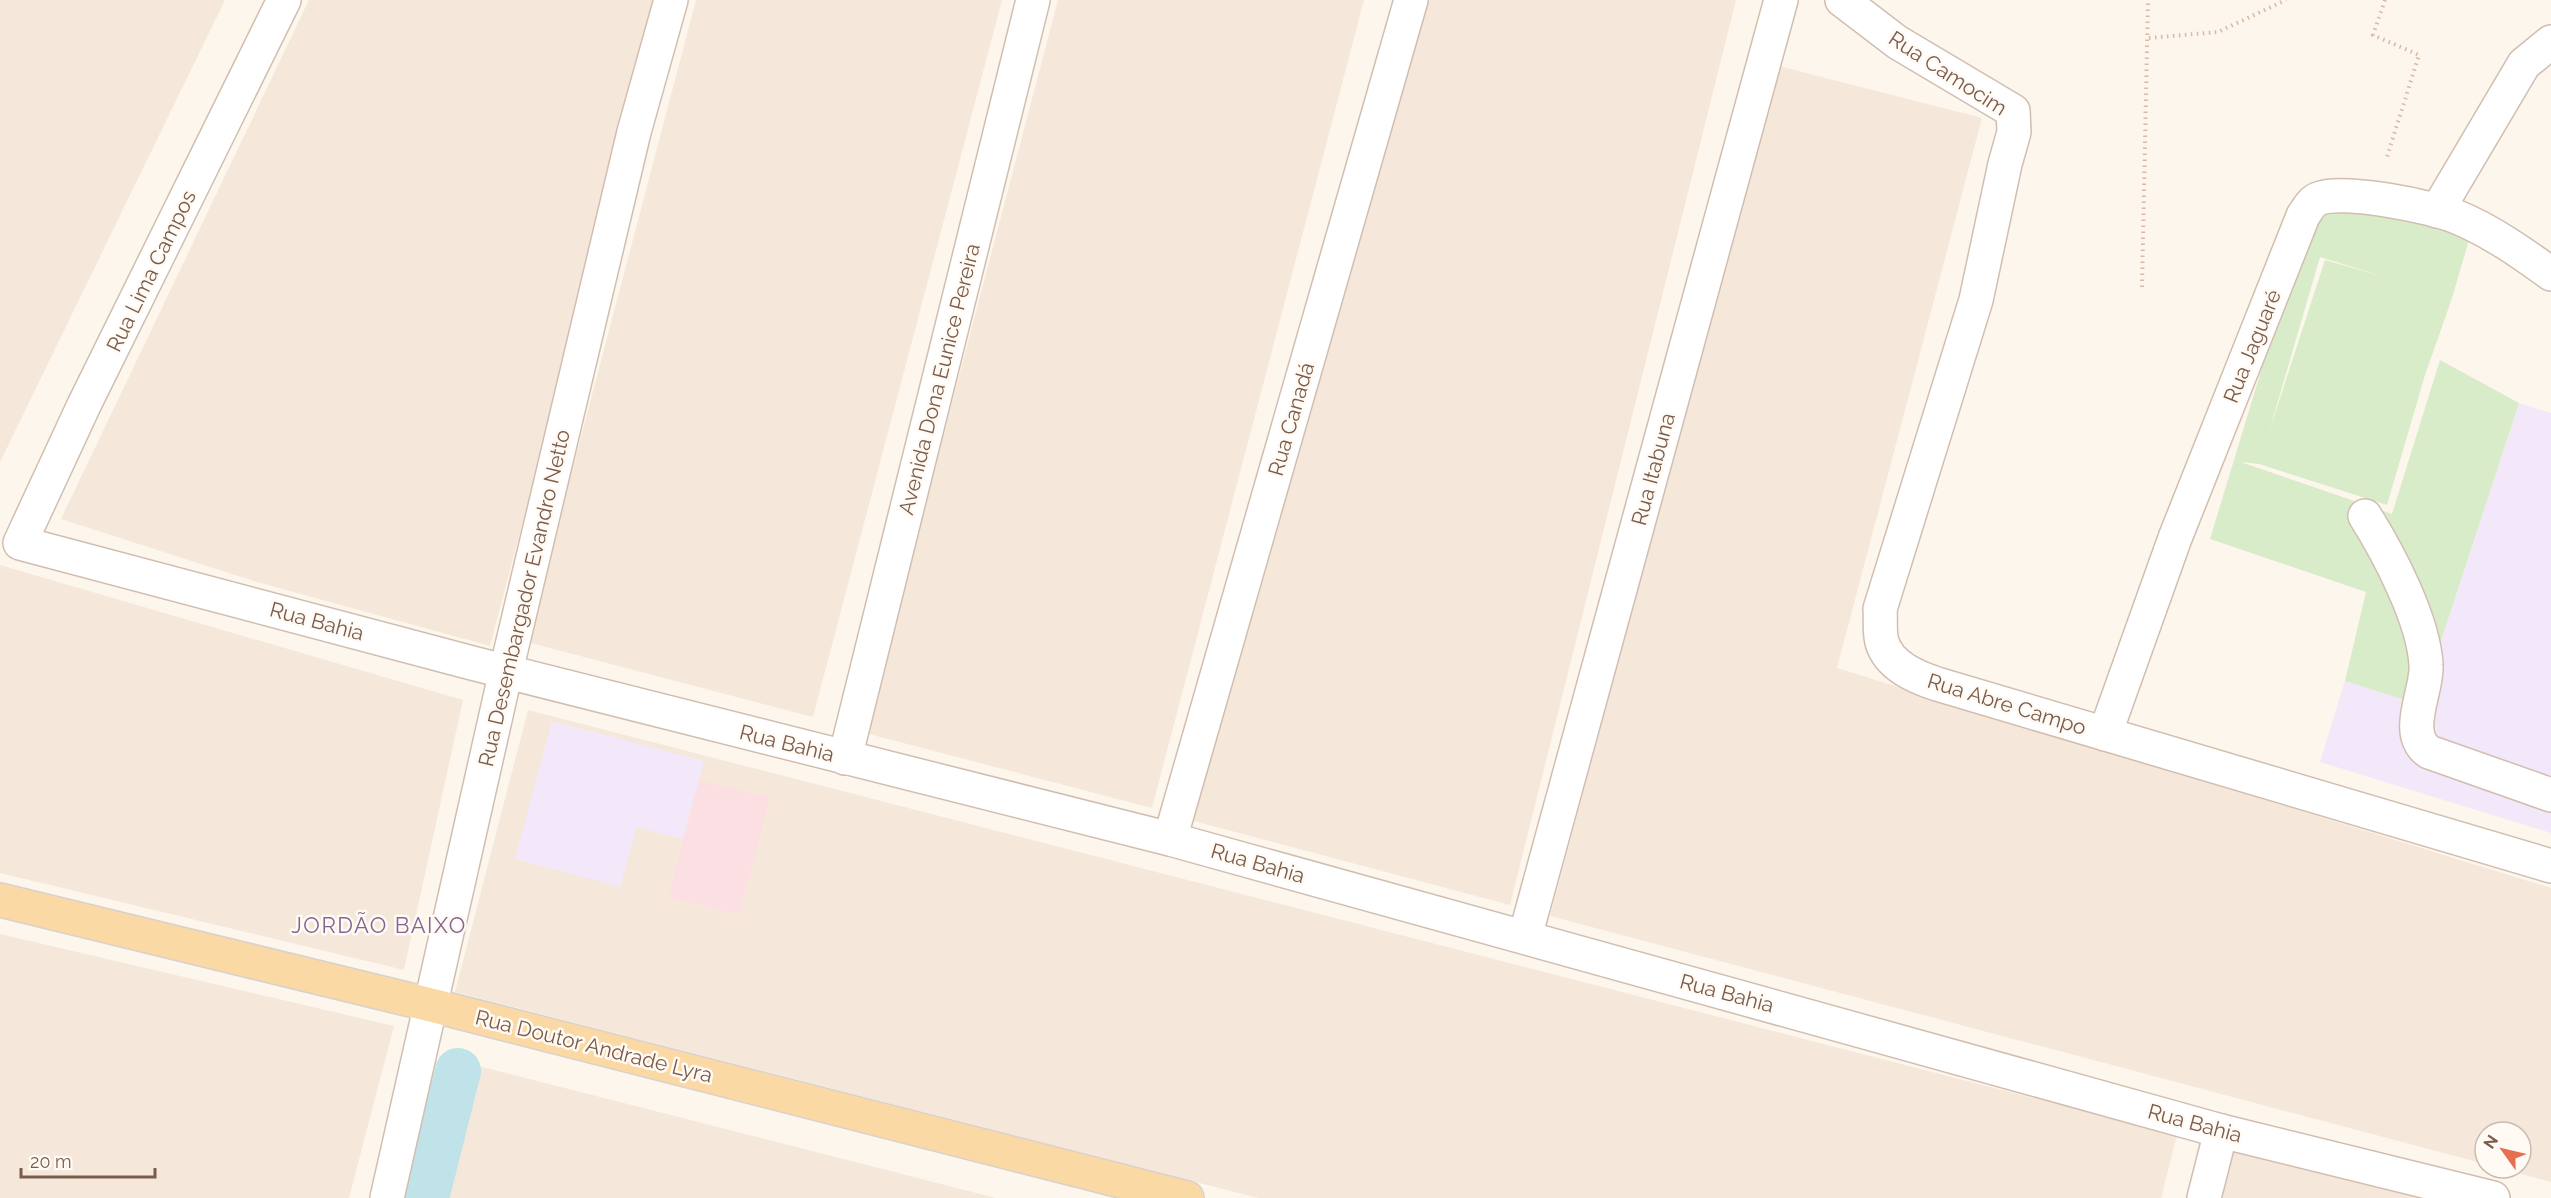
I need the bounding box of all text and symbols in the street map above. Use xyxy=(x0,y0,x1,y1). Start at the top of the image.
street label: Rua Camocim xyxy=(1884,26,2012,120)
street label: Rua Lima Campos xyxy=(101,186,201,356)
street label: Avenida Dona Eunice Pereira xyxy=(893,241,985,517)
street label: Rua Jaguaré xyxy=(2218,286,2286,406)
street label: Rua Canadá xyxy=(1263,359,1319,479)
street label: Rua Itabuna xyxy=(1626,410,1680,528)
street label: Rua Desembargador Evandro Netto xyxy=(473,427,575,769)
street label: Rua Bahia xyxy=(267,596,367,646)
street label: Rua Abre Campo xyxy=(1925,668,2089,740)
street label: Rua Bahia xyxy=(737,719,837,767)
street label: Rua Bahia xyxy=(1208,838,1308,888)
district label: JORDÃO BAIXO xyxy=(291,912,467,938)
street label: Rua Bahia xyxy=(1677,968,1777,1018)
street label: Rua Doutor Andrade Lyra xyxy=(473,1004,715,1088)
street label: Rua Bahia xyxy=(2145,1098,2245,1148)
north arrow xyxy=(2473,1120,2533,1180)
text: N xyxy=(2480,1132,2502,1152)
scale bar xyxy=(21,1141,154,1179)
text: 20 m xyxy=(30,1151,72,1172)

